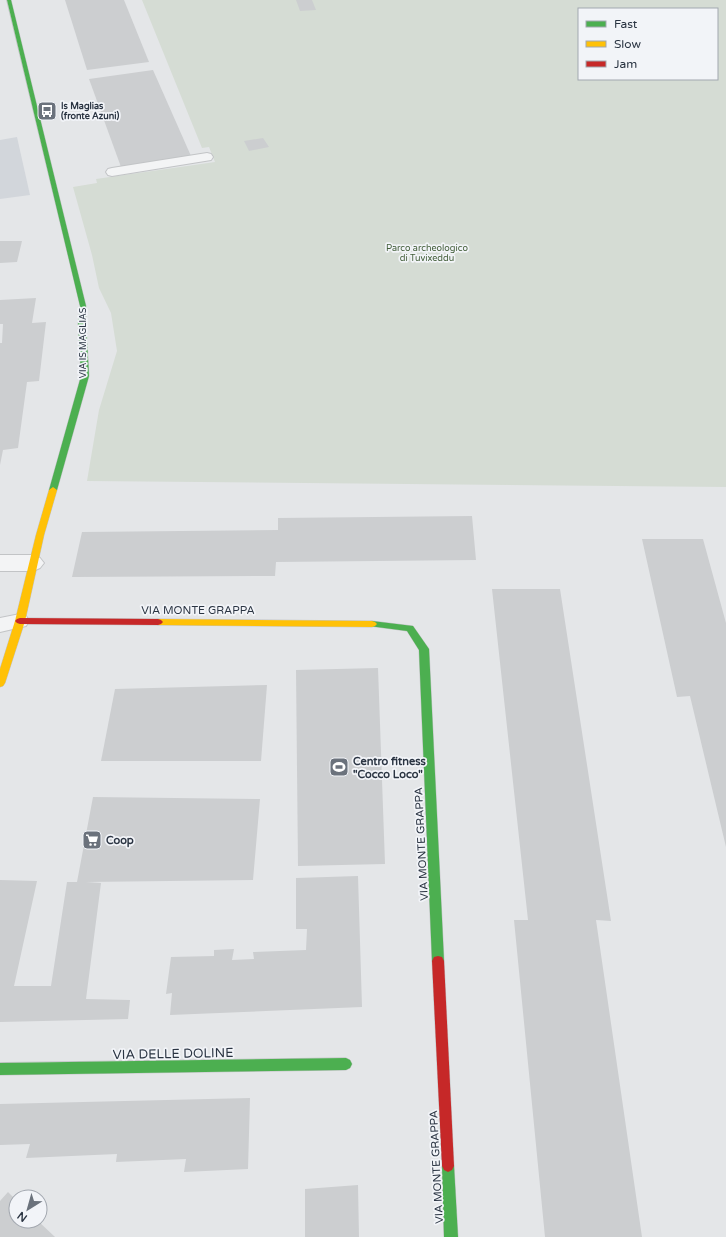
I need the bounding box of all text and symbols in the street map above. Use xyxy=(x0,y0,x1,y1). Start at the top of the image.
legend xyxy=(578,8,718,80)
text: Fast xyxy=(614,17,638,31)
text: Slow xyxy=(614,37,641,51)
text: Jam xyxy=(614,57,637,71)
bus stop icon: Is Maglias (fronte Azuni) xyxy=(36,100,58,122)
place label: Is Maglias (fronte Azuni) xyxy=(61,101,119,122)
park label: Parco archeologico di Tuvixeddu xyxy=(386,243,468,264)
street label: VIA IS MAGLIAS xyxy=(78,307,89,378)
street label: VIA MONTE GRAPPA xyxy=(141,604,255,617)
place label: Centro fitness "Cocco Loco" xyxy=(353,755,426,781)
sports icon: Centro fitness "Cocco Loco" xyxy=(328,756,350,778)
street label: VIA MONTE GRAPPA xyxy=(412,787,431,901)
supermarket icon: Coop xyxy=(81,829,103,851)
place label: Coop xyxy=(106,834,134,848)
street label: VIA DELLE DOLINE xyxy=(113,1045,234,1063)
street label: VIA MONTE GRAPPA xyxy=(427,1110,446,1224)
north arrow xyxy=(8,1189,48,1229)
text: N xyxy=(15,1209,30,1224)

